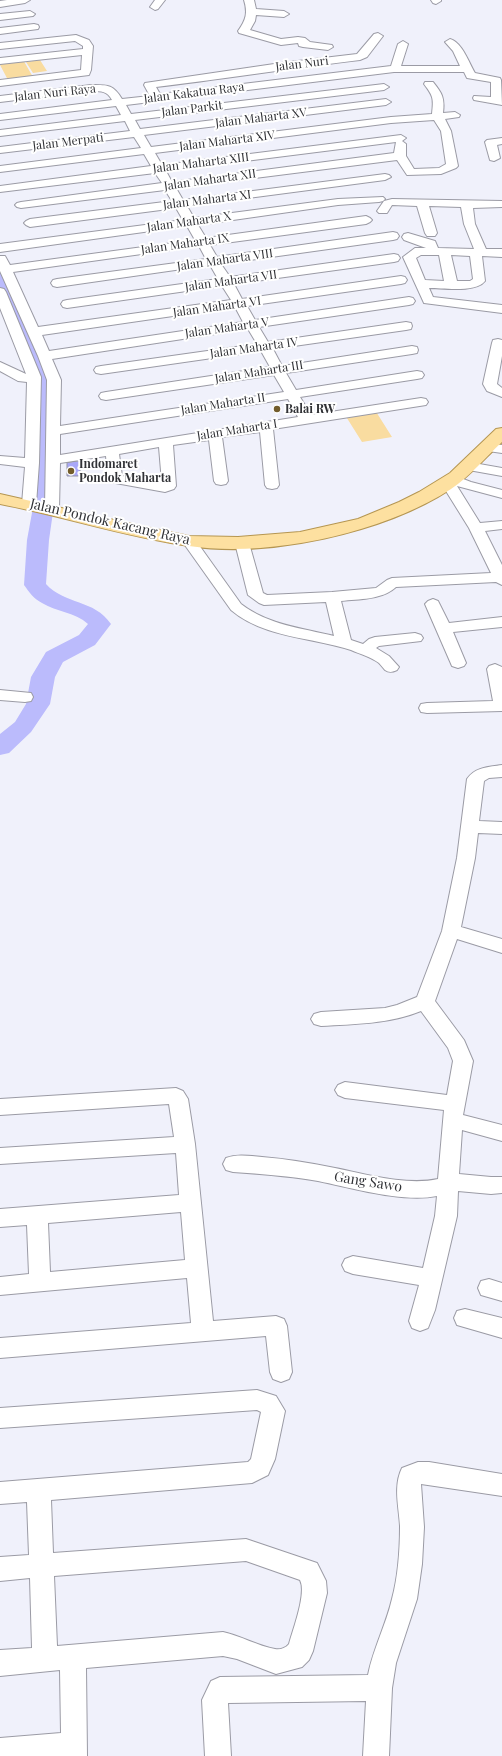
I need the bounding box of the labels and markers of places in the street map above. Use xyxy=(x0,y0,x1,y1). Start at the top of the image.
place label: Balai RW xyxy=(285,402,335,416)
marker: Balai RW xyxy=(272,404,282,414)
place label: Indomaret Pondok Maharta xyxy=(79,457,171,485)
marker: Indomaret Pondok Maharta xyxy=(66,466,76,476)

